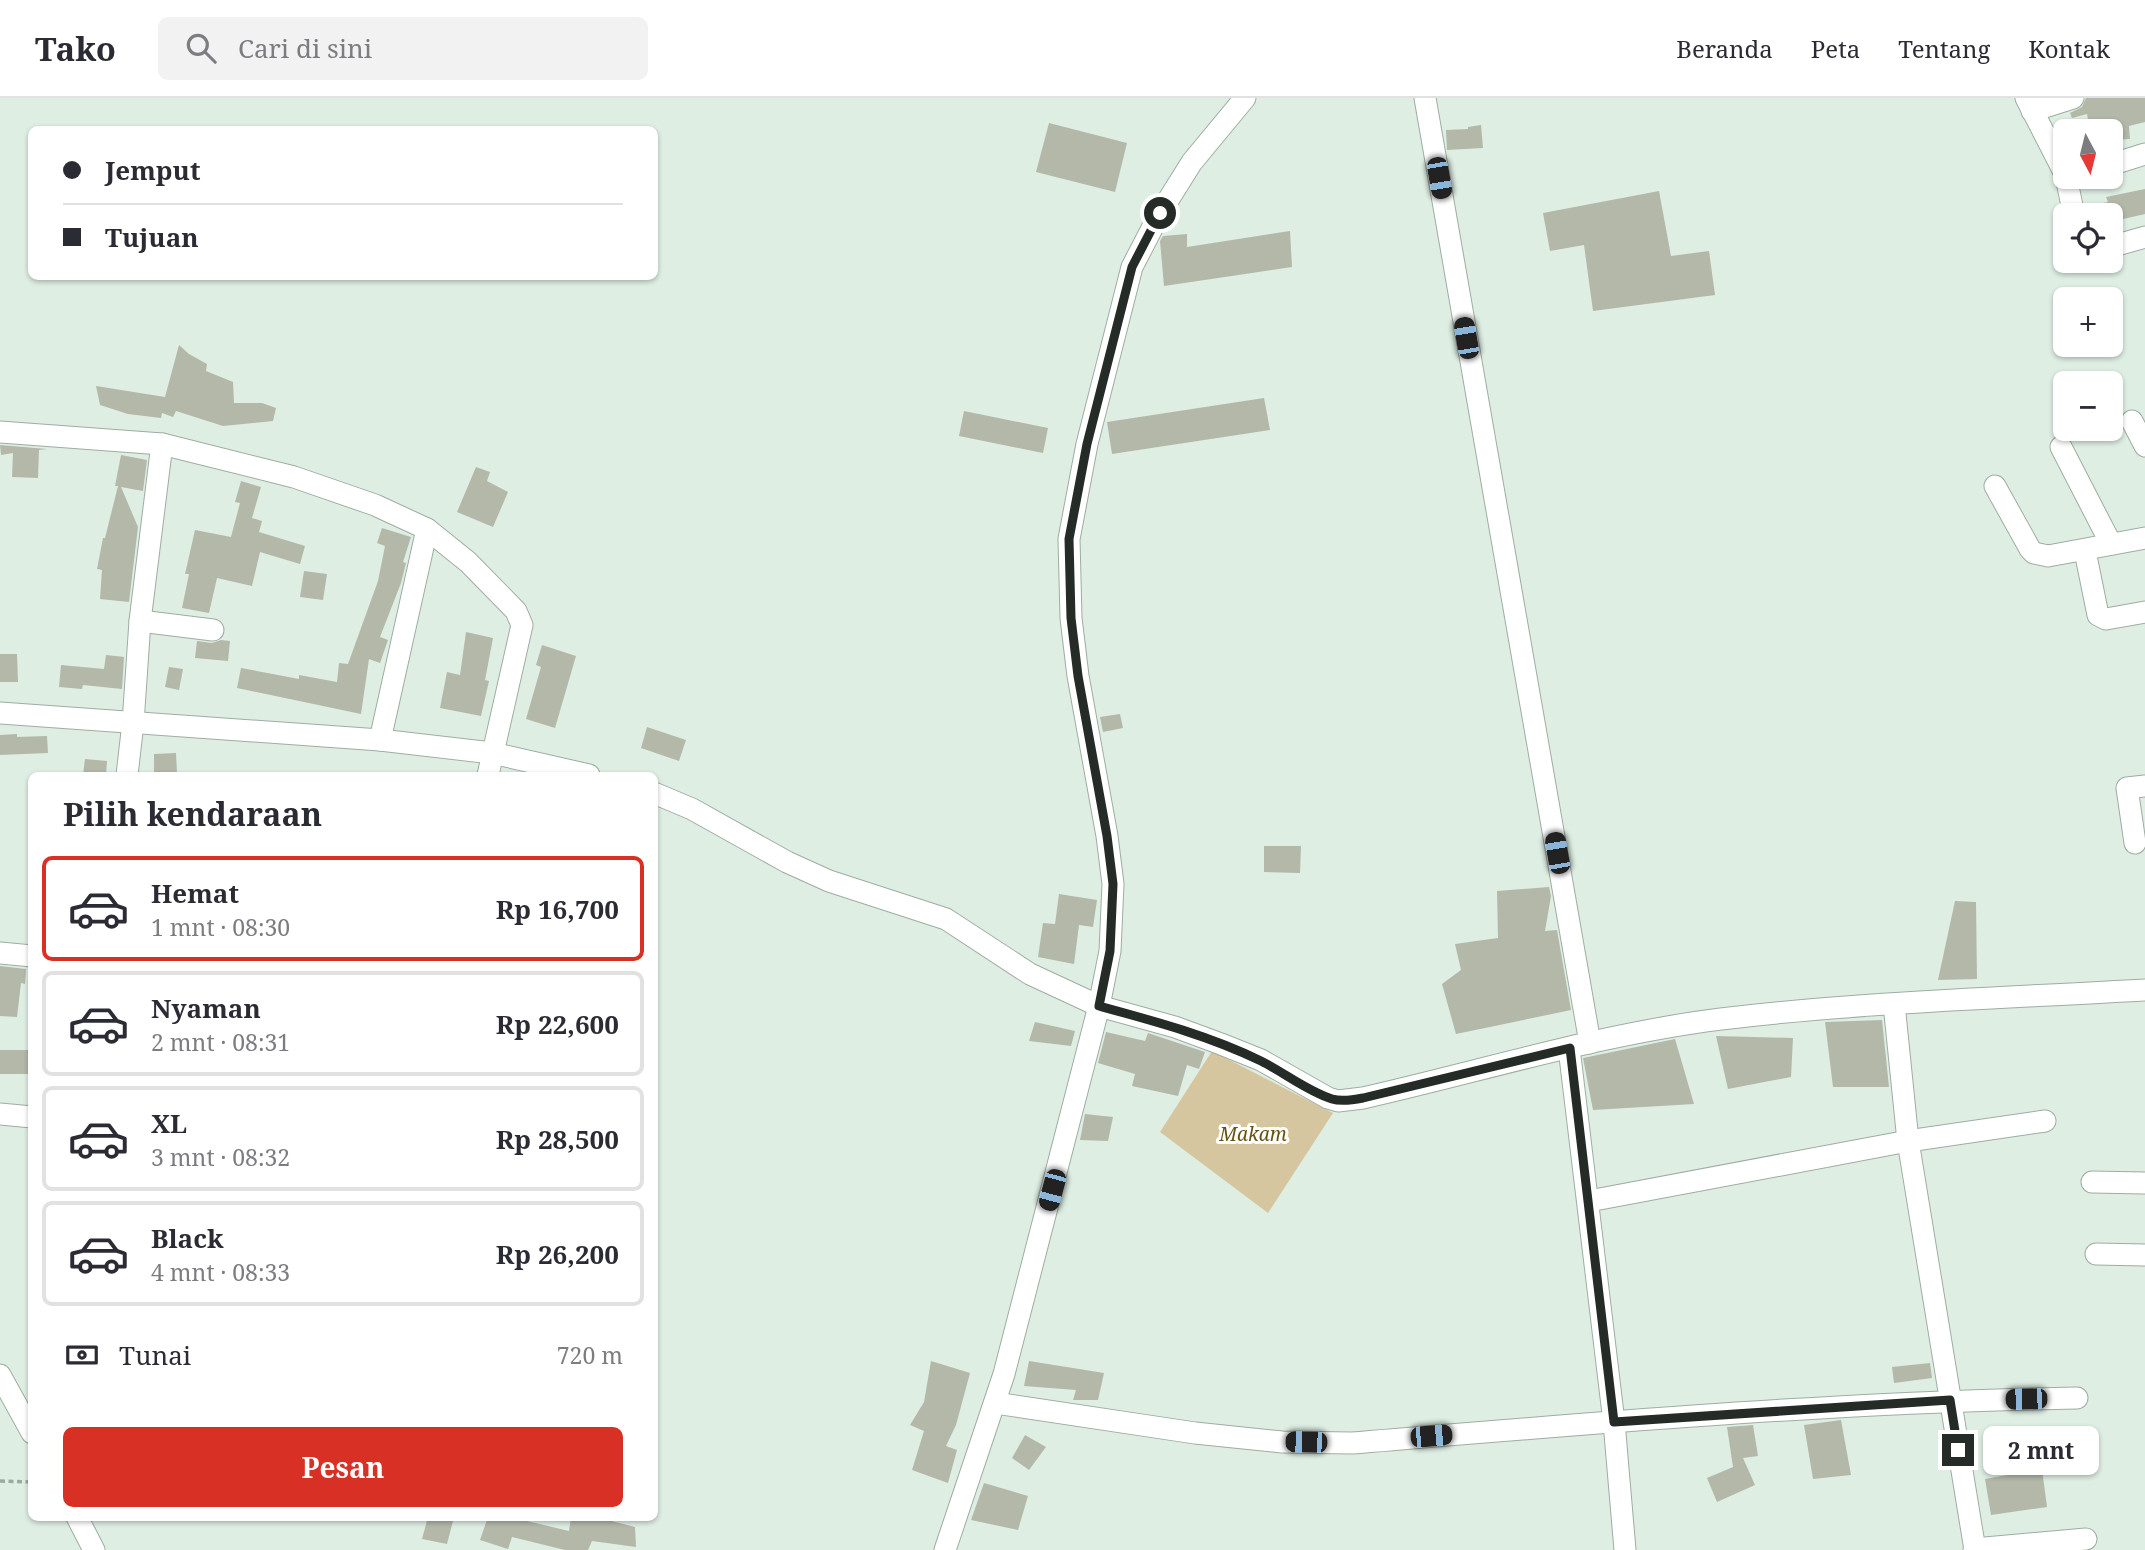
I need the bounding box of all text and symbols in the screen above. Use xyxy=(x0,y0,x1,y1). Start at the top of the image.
search box xyxy=(158,17,648,80)
text: Tako xyxy=(35,26,116,71)
icon: search xyxy=(182,29,220,67)
text: Cari di sini xyxy=(238,30,372,66)
text: Beranda xyxy=(1676,32,1773,65)
text: Peta xyxy=(1811,32,1860,65)
text: Tentang xyxy=(1898,32,1990,65)
text: Kontak xyxy=(2028,32,2110,65)
north arrow xyxy=(2053,119,2123,189)
map controls xyxy=(2053,119,2123,441)
text: Jemput xyxy=(105,152,200,188)
car xyxy=(1426,155,1453,201)
route start xyxy=(1144,197,1176,229)
button: locate xyxy=(2053,203,2123,273)
text: Tujuan xyxy=(105,219,199,255)
button: + xyxy=(2053,287,2123,357)
car xyxy=(1453,315,1480,361)
button: − xyxy=(2053,371,2123,441)
text: Pilih kendaraan xyxy=(63,792,322,835)
car xyxy=(1544,830,1571,876)
text: Hemat xyxy=(151,875,239,911)
icon: car xyxy=(67,877,130,940)
text: Rp 16,700 xyxy=(496,891,619,927)
text: 1 mnt · 08:30 xyxy=(151,911,290,943)
text: Nyaman xyxy=(151,990,261,1026)
icon: car xyxy=(67,992,130,1055)
text: Rp 22,600 xyxy=(496,1006,619,1042)
text: 2 mnt · 08:31 xyxy=(151,1026,290,1058)
text: XL xyxy=(151,1105,187,1141)
icon: car xyxy=(67,1107,130,1170)
text: Rp 28,500 xyxy=(496,1121,619,1157)
park label: Makam xyxy=(1218,1121,1287,1147)
text: 3 mnt · 08:32 xyxy=(151,1141,290,1173)
car xyxy=(1037,1167,1068,1213)
text: Black xyxy=(151,1220,224,1256)
icon: car xyxy=(67,1222,130,1285)
text: Rp 26,200 xyxy=(496,1236,619,1272)
text: 4 mnt · 08:33 xyxy=(151,1256,290,1288)
icon: cash xyxy=(63,1336,101,1374)
text: Tunai xyxy=(119,1337,191,1373)
text: 720 m xyxy=(557,1339,623,1371)
car xyxy=(2005,1388,2048,1410)
car xyxy=(1410,1424,1453,1448)
callout: 2 mnt xyxy=(1982,1426,2098,1474)
button: Pesan xyxy=(63,1427,623,1507)
car xyxy=(1285,1431,1328,1453)
route end xyxy=(1942,1434,1974,1466)
text: 2 mnt xyxy=(2008,1434,2074,1466)

